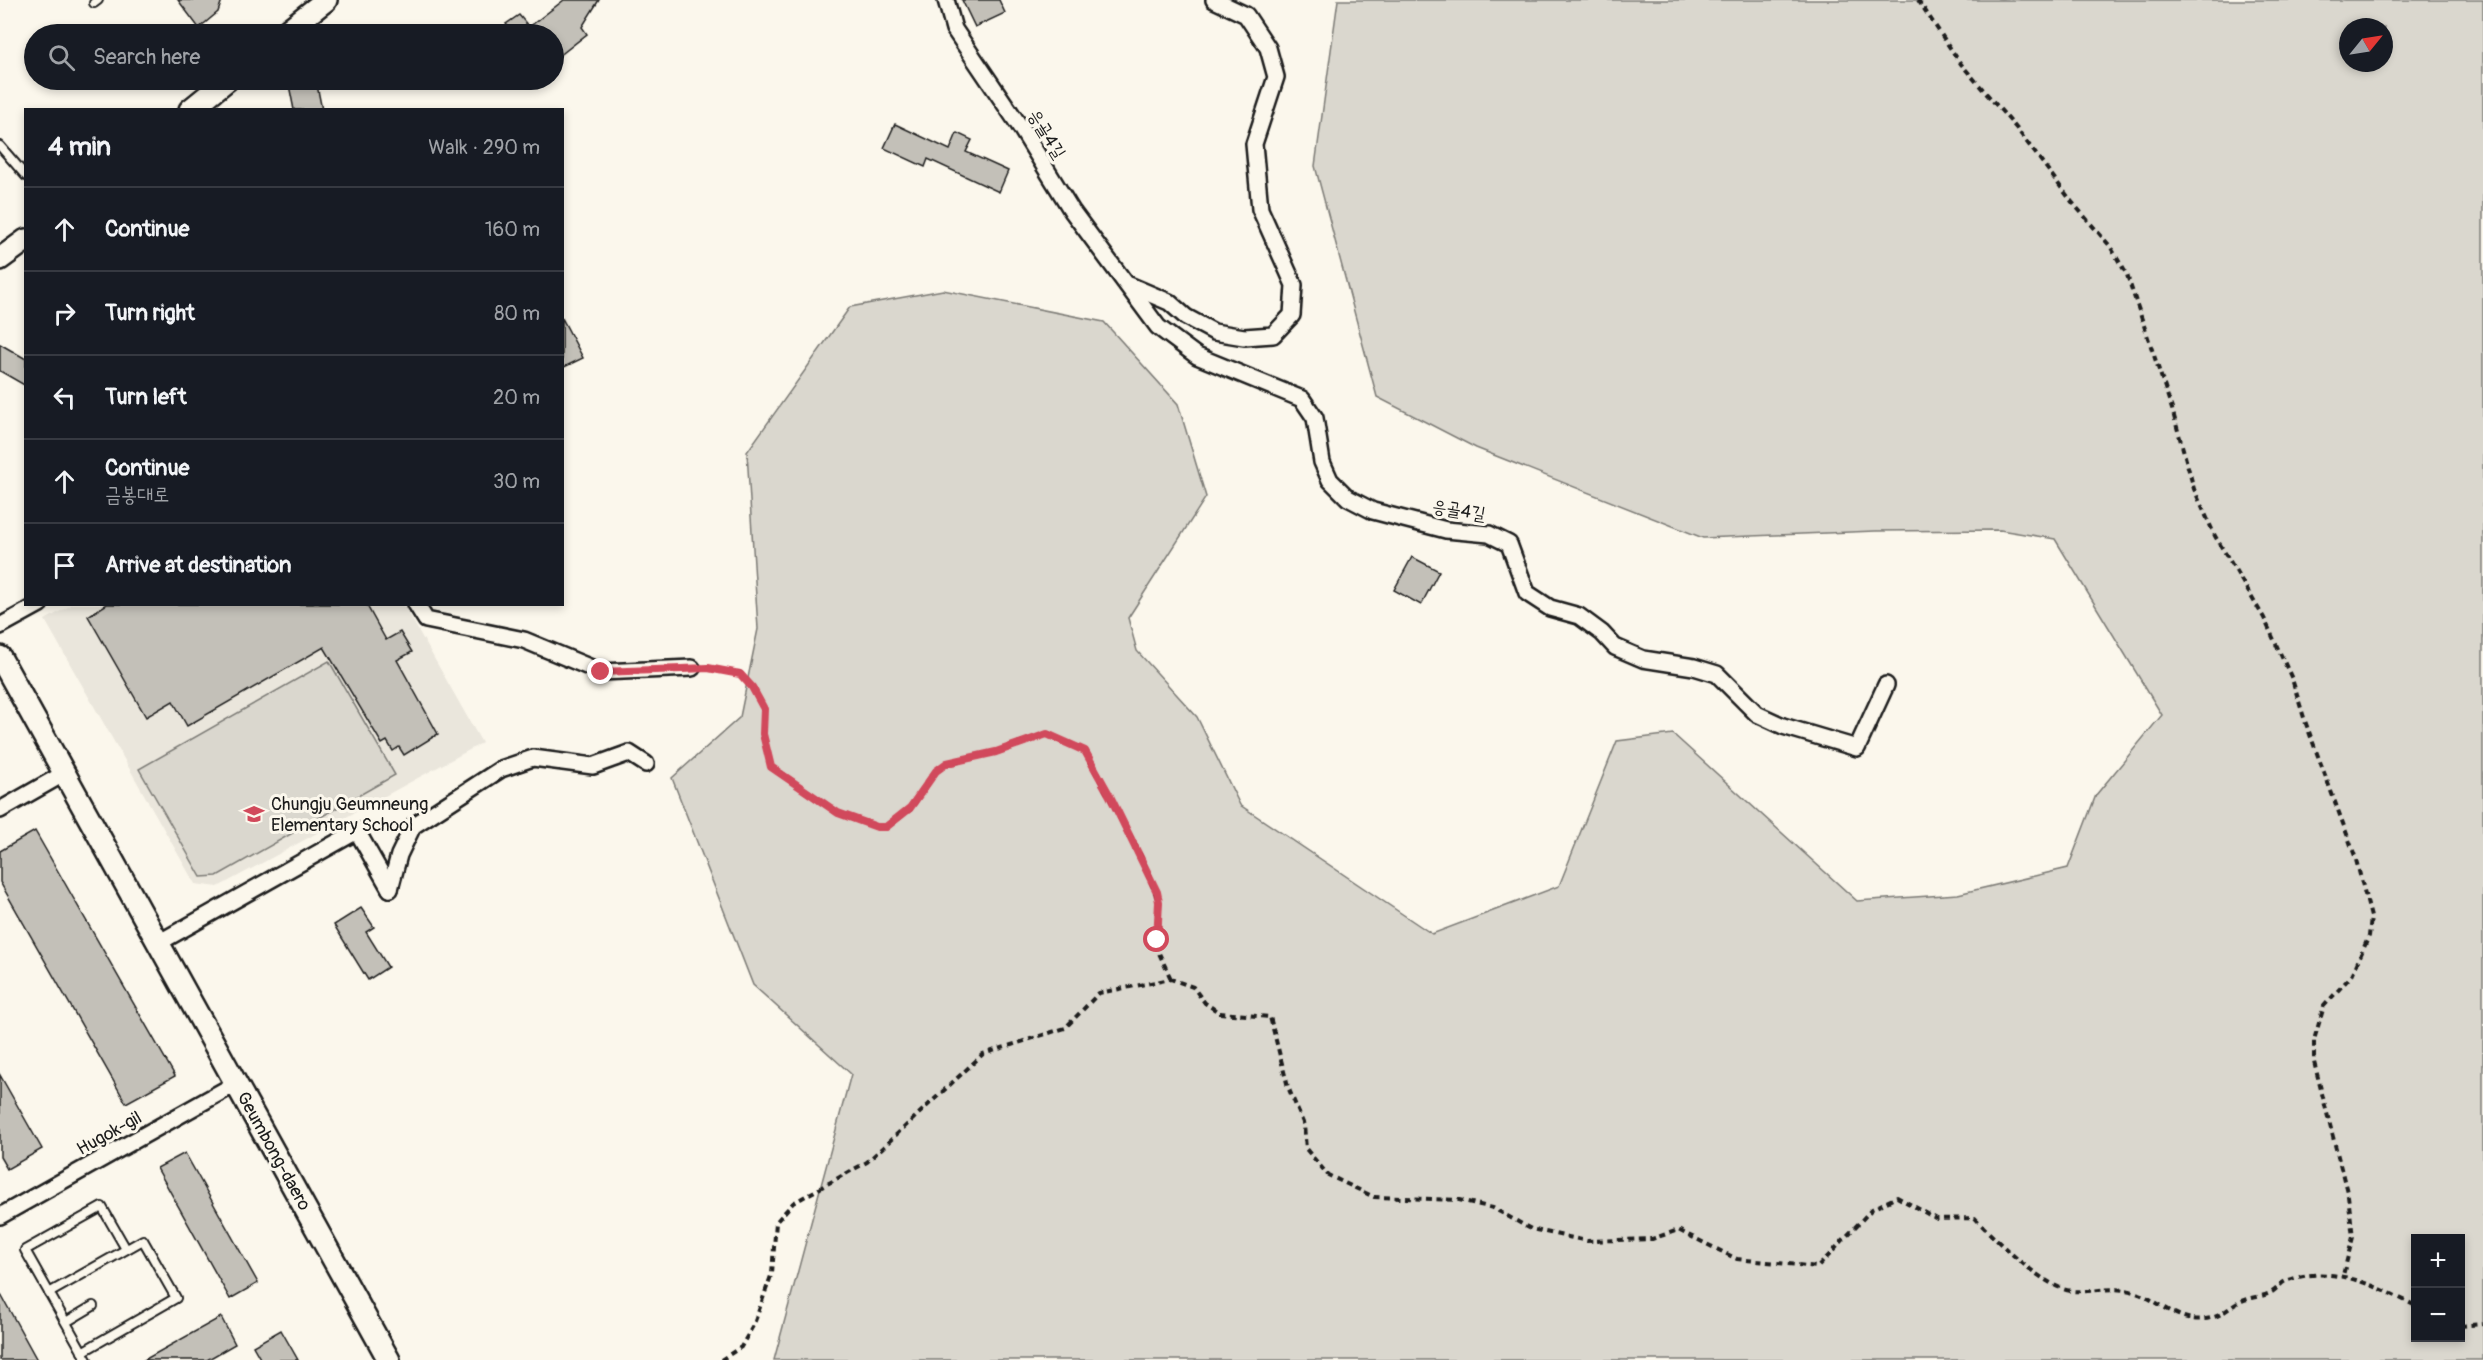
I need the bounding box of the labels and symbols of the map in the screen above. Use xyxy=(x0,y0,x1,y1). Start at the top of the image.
north arrow xyxy=(2339,18,2393,72)
street label: 응골4길 xyxy=(1023,105,1071,164)
street label: 응골4길 xyxy=(1431,495,1488,526)
route end xyxy=(587,658,613,684)
place label: Chungju Geumneung Elementary School xyxy=(271,793,428,837)
school or university icon: Chungju Geumneung Elementary School xyxy=(242,802,266,826)
route start xyxy=(1143,926,1169,952)
street label: Geumbong-daero xyxy=(231,1088,316,1215)
street label: Hugok-gil xyxy=(73,1106,146,1161)

